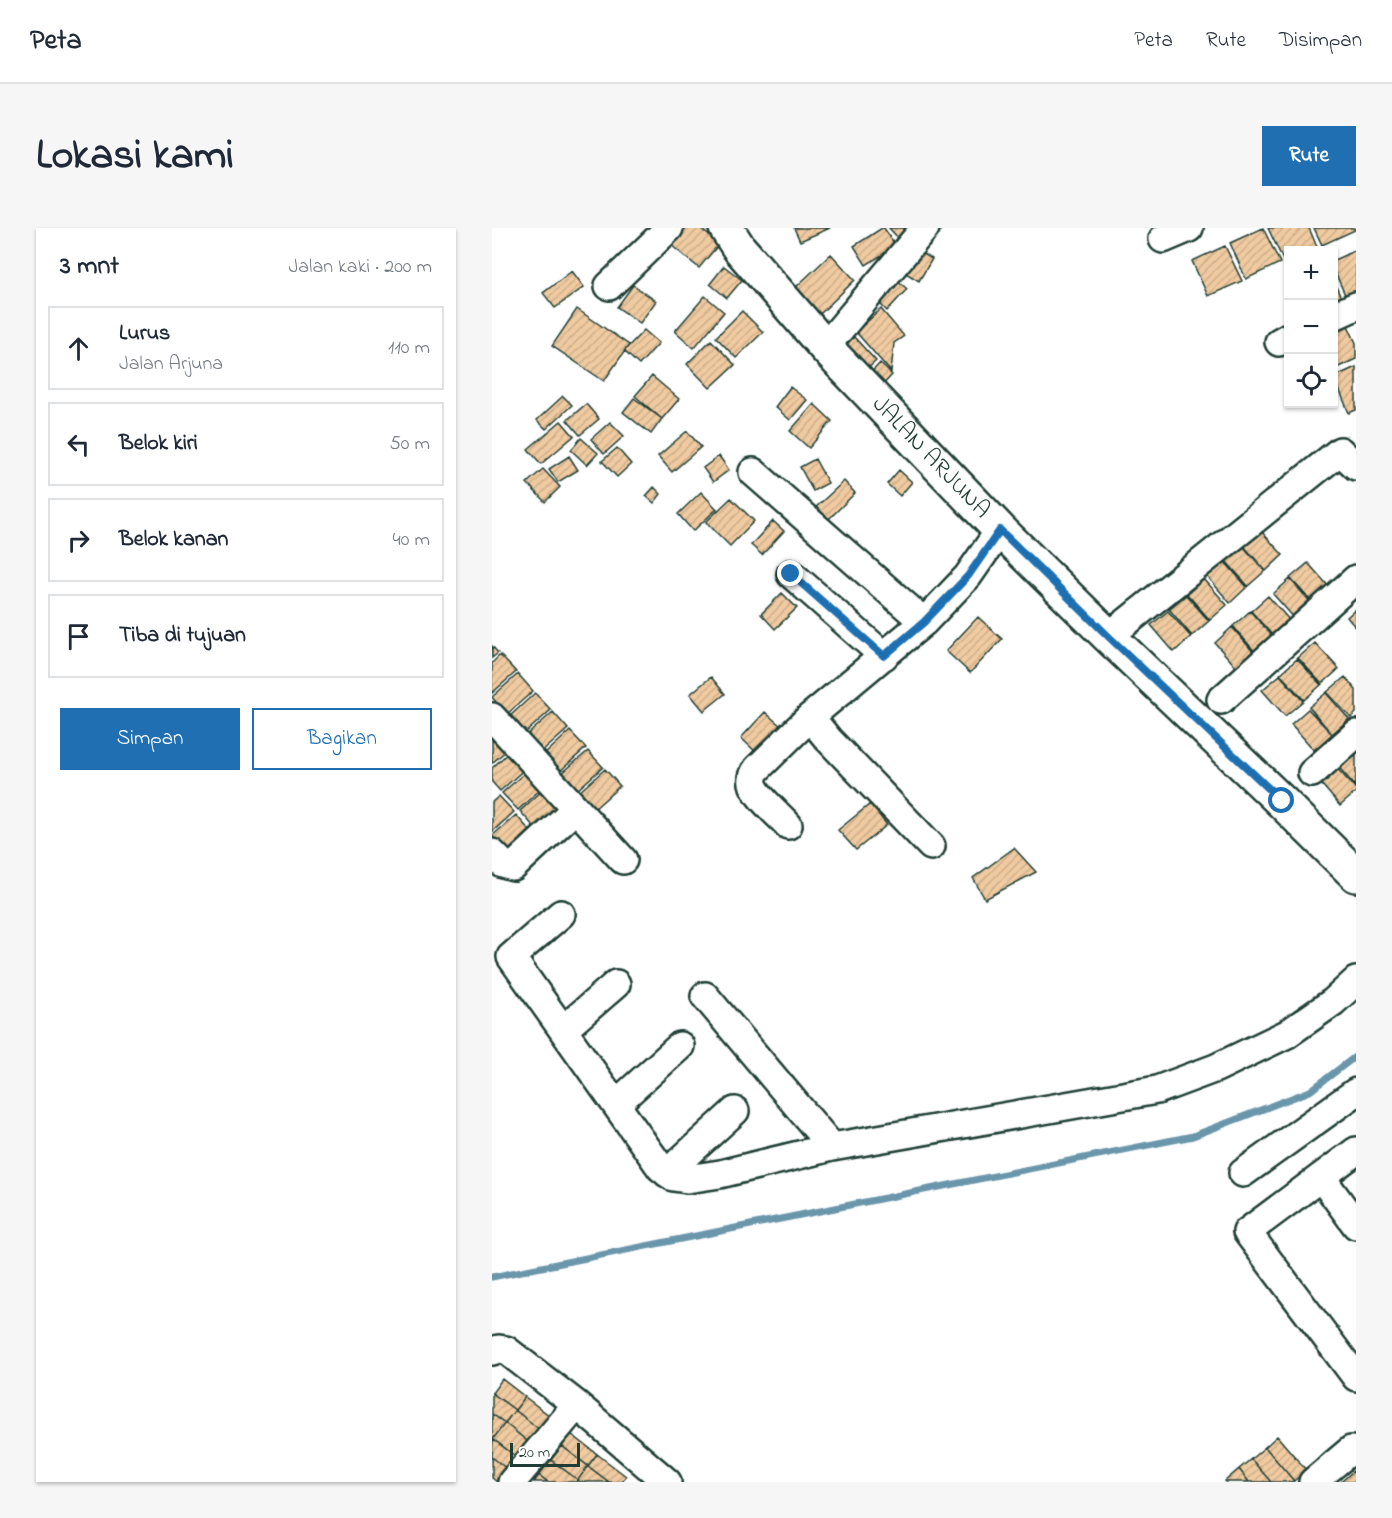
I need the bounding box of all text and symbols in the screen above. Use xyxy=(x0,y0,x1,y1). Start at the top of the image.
text: Peta xyxy=(30,21,82,62)
text: Peta xyxy=(1134,26,1173,56)
text: Rute xyxy=(1206,26,1246,56)
text: Disimpan xyxy=(1279,26,1362,56)
text: Lokasi kami xyxy=(36,126,234,187)
button: Rute xyxy=(1262,126,1356,186)
map controls xyxy=(1284,246,1338,408)
button: + xyxy=(1284,246,1338,300)
text: 3 mnt xyxy=(60,248,119,286)
text: Jalan kaki · 200 m xyxy=(289,253,432,282)
button: − xyxy=(1284,300,1338,354)
text: Lurus xyxy=(119,318,170,350)
icon: ahead xyxy=(62,332,95,365)
text: 110 m xyxy=(388,334,430,363)
text: Jalan Arjuna xyxy=(119,350,223,379)
button: locate xyxy=(1284,354,1338,408)
street label: JALAN ARJUNA xyxy=(863,388,998,527)
icon: left xyxy=(62,428,95,461)
text: Belok kiri xyxy=(119,428,198,460)
text: 50 m xyxy=(389,430,430,459)
icon: right xyxy=(62,524,95,557)
text: Belok kanan xyxy=(119,524,228,556)
text: 40 m xyxy=(393,526,430,555)
route end xyxy=(777,560,803,586)
icon: arrive xyxy=(62,620,95,653)
text: Tiba di tujuan xyxy=(119,620,246,652)
button: Simpan xyxy=(60,708,240,770)
button: Bagikan xyxy=(252,708,432,770)
route start xyxy=(1268,787,1294,813)
scale bar xyxy=(510,1440,580,1468)
text: 20 m xyxy=(519,1441,550,1465)

